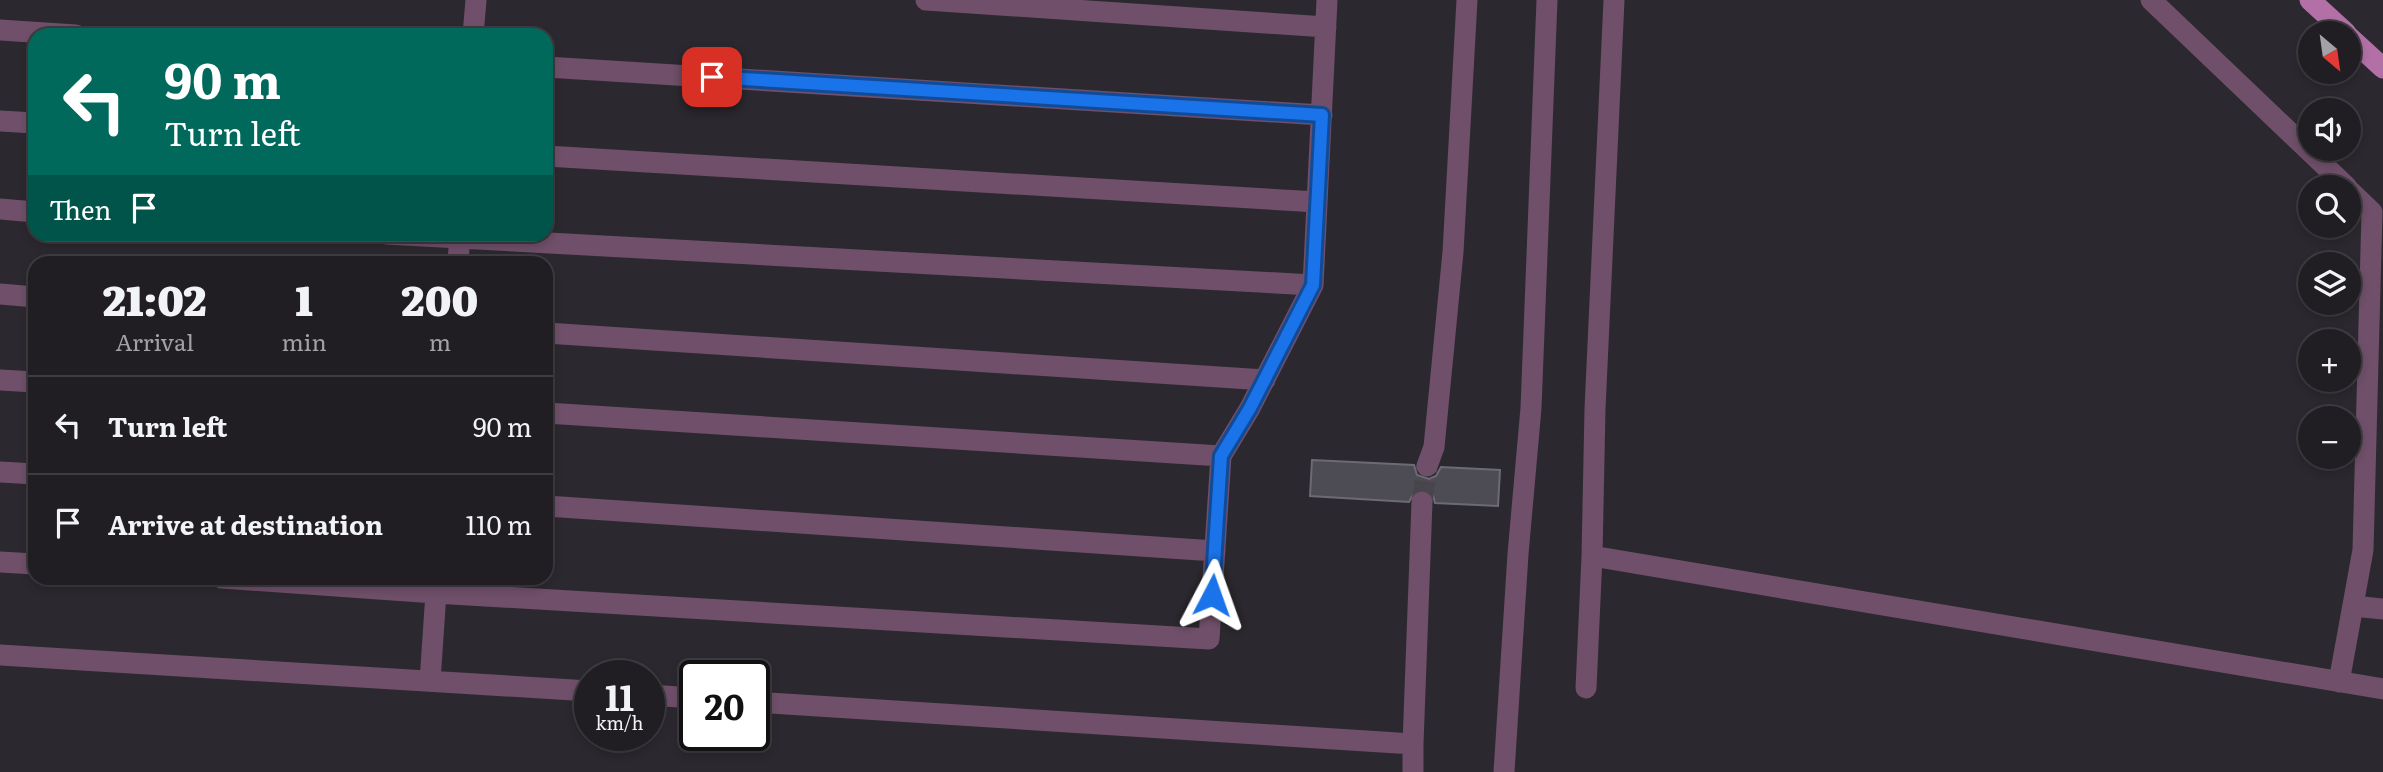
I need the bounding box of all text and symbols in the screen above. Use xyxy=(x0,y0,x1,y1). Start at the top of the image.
north arrow xyxy=(2298,21,2361,84)
map controls xyxy=(2298,21,2361,469)
text: 90 m xyxy=(164,41,281,114)
pin xyxy=(682,47,742,107)
icon: left xyxy=(49,56,140,147)
icon: arrive xyxy=(693,58,731,96)
button: sound xyxy=(2298,98,2361,161)
text: Turn left xyxy=(164,108,301,156)
button: search xyxy=(2298,175,2361,238)
text: Then xyxy=(49,189,111,228)
icon: arrive xyxy=(125,189,163,227)
button: layers xyxy=(2298,252,2361,315)
text: 21:02 xyxy=(103,267,207,329)
text: 1 xyxy=(295,267,313,329)
text: 200 xyxy=(401,267,478,329)
text: Arrival xyxy=(115,324,194,358)
text: min xyxy=(281,324,327,358)
text: m xyxy=(429,324,451,358)
button: + xyxy=(2298,329,2361,392)
icon: left xyxy=(49,406,87,444)
text: Turn left xyxy=(108,406,227,445)
text: 90 m xyxy=(473,406,532,445)
button: − xyxy=(2298,406,2361,469)
icon: arrive xyxy=(49,504,87,542)
text: Arrive at destination xyxy=(108,504,383,543)
text: 110 m xyxy=(465,504,532,543)
position arrow xyxy=(1175,558,1249,632)
speed limit sign: 20 xyxy=(679,660,770,751)
text: 11 xyxy=(605,670,634,722)
text: km/h xyxy=(596,709,643,736)

